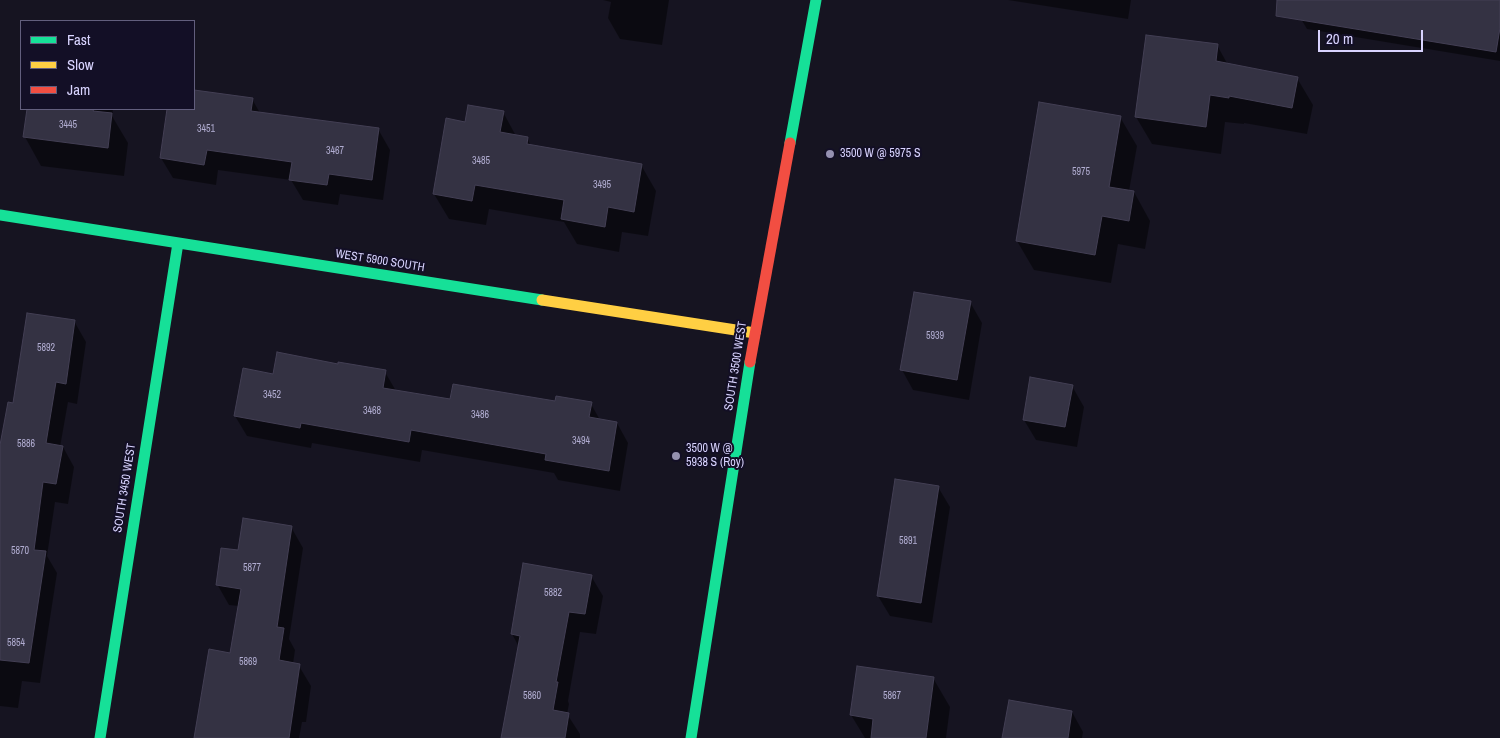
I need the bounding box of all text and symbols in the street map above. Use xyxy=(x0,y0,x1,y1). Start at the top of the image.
legend xyxy=(20,20,195,110)
scale bar xyxy=(1320,20,1425,52)
text: 20 m xyxy=(1326,28,1353,49)
text: Fast xyxy=(67,29,90,50)
text: Slow xyxy=(67,54,94,75)
text: Jam xyxy=(67,79,90,100)
house number: 3445 xyxy=(59,119,77,131)
house number: 3451 xyxy=(197,123,215,135)
house number: 3467 xyxy=(326,145,344,157)
place label: 3500 W @ 5975 S xyxy=(840,147,921,161)
marker: 3500 W @ 5975 S xyxy=(824,148,836,160)
house number: 3485 xyxy=(472,155,490,167)
house number: 5975 xyxy=(1072,166,1090,178)
house number: 3495 xyxy=(593,179,611,191)
street label: WEST 5900 SOUTH xyxy=(334,247,426,275)
street label: SOUTH 3500 WEST xyxy=(722,320,750,412)
house number: 5939 xyxy=(926,330,944,342)
house number: 5892 xyxy=(37,342,55,354)
house number: 3452 xyxy=(263,389,281,401)
house number: 3468 xyxy=(363,405,381,417)
house number: 3486 xyxy=(471,409,489,421)
house number: 3494 xyxy=(572,435,590,447)
house number: 5886 xyxy=(17,438,35,450)
street label: SOUTH 3450 WEST xyxy=(111,442,139,534)
place label: 3500 W @ 5938 S (Roy) xyxy=(686,442,744,470)
marker: 3500 W @ 5938 S (Roy) xyxy=(670,450,682,462)
house number: 5891 xyxy=(899,535,917,547)
house number: 5870 xyxy=(11,545,29,557)
house number: 5877 xyxy=(243,562,261,574)
house number: 5882 xyxy=(544,587,562,599)
house number: 5854 xyxy=(7,637,25,649)
house number: 5869 xyxy=(239,656,257,668)
house number: 5860 xyxy=(523,690,541,702)
house number: 5867 xyxy=(883,690,901,702)

